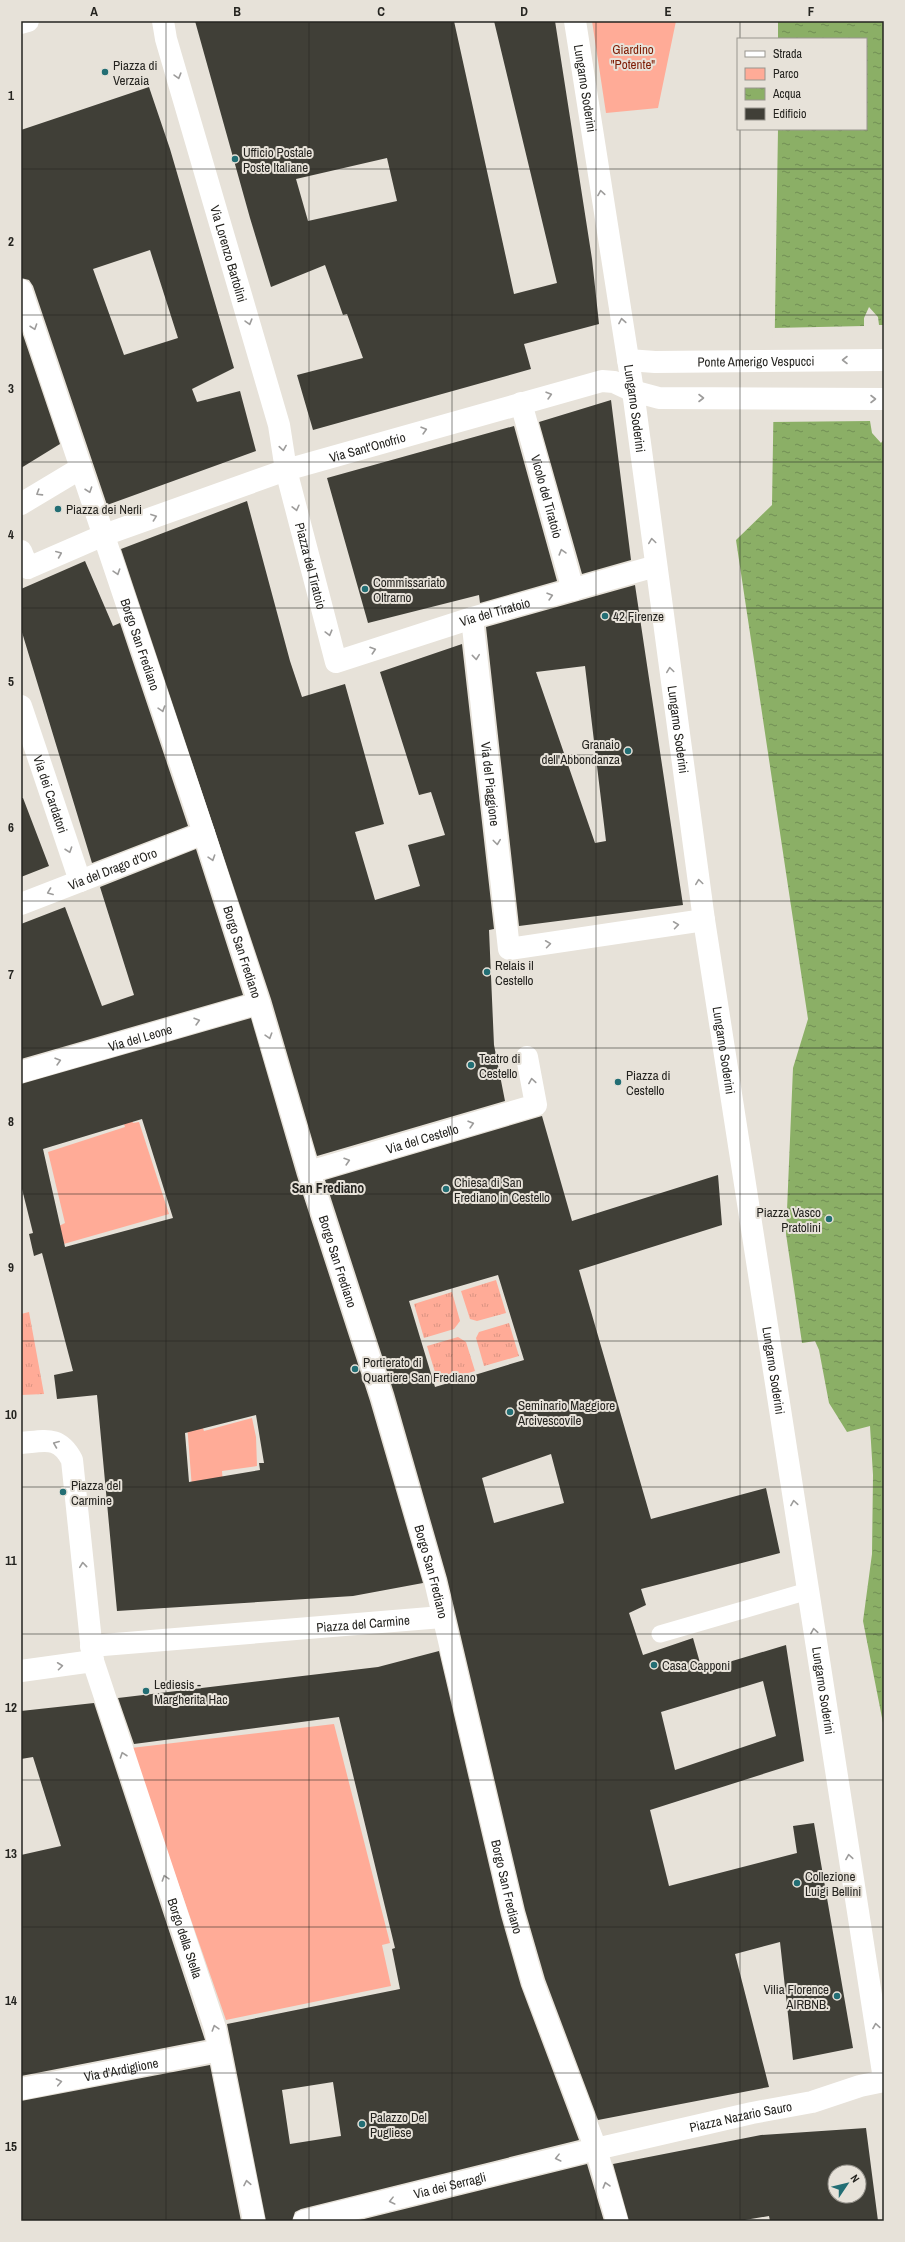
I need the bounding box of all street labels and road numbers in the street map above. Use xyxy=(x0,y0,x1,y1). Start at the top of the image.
street label: Lungarno Soderini xyxy=(570,43,601,133)
street label: Via Lorenzo Bartolini xyxy=(207,203,251,304)
street label: Ponte Amerigo Vespucci xyxy=(697,352,815,370)
street label: Lungarno Soderini xyxy=(620,363,650,453)
street label: Via Sant'Onofrio xyxy=(327,428,407,466)
street label: Vicolo del Tiratoio xyxy=(527,453,567,540)
street label: Piazza del Tiratoio xyxy=(291,520,330,611)
street label: Via del Tiratoio xyxy=(457,594,532,630)
street label: Borgo San Frediano xyxy=(117,596,164,693)
street label: Lungarno Soderini xyxy=(664,684,693,774)
street label: Via del Piaggione xyxy=(477,741,504,827)
street label: Via dei Cardatori xyxy=(30,753,72,835)
street label: Via del Drago d'Oro xyxy=(66,844,159,893)
street label: Borgo San Frediano xyxy=(220,904,265,1000)
street label: Lungarno Soderini xyxy=(709,1005,739,1095)
street label: Via del Leone xyxy=(106,1020,174,1055)
street label: Via del Cestello xyxy=(384,1120,460,1157)
street label: Borgo San Frediano xyxy=(315,1213,361,1310)
street label: Lungarno Soderini xyxy=(759,1325,789,1415)
street label: Borgo San Frediano xyxy=(411,1523,452,1620)
street label: Piazza del Carmine xyxy=(316,1611,411,1636)
street label: Lungarno Soderini xyxy=(808,1645,839,1736)
street label: Borgo San Frediano xyxy=(488,1838,527,1936)
street label: Borgo della Stella xyxy=(164,1896,206,1981)
street label: Via d'Ardiglione xyxy=(82,2054,160,2085)
street label: Piazza Nazario Sauro xyxy=(688,2097,793,2136)
street label: Via dei Serragli xyxy=(412,2168,488,2202)

